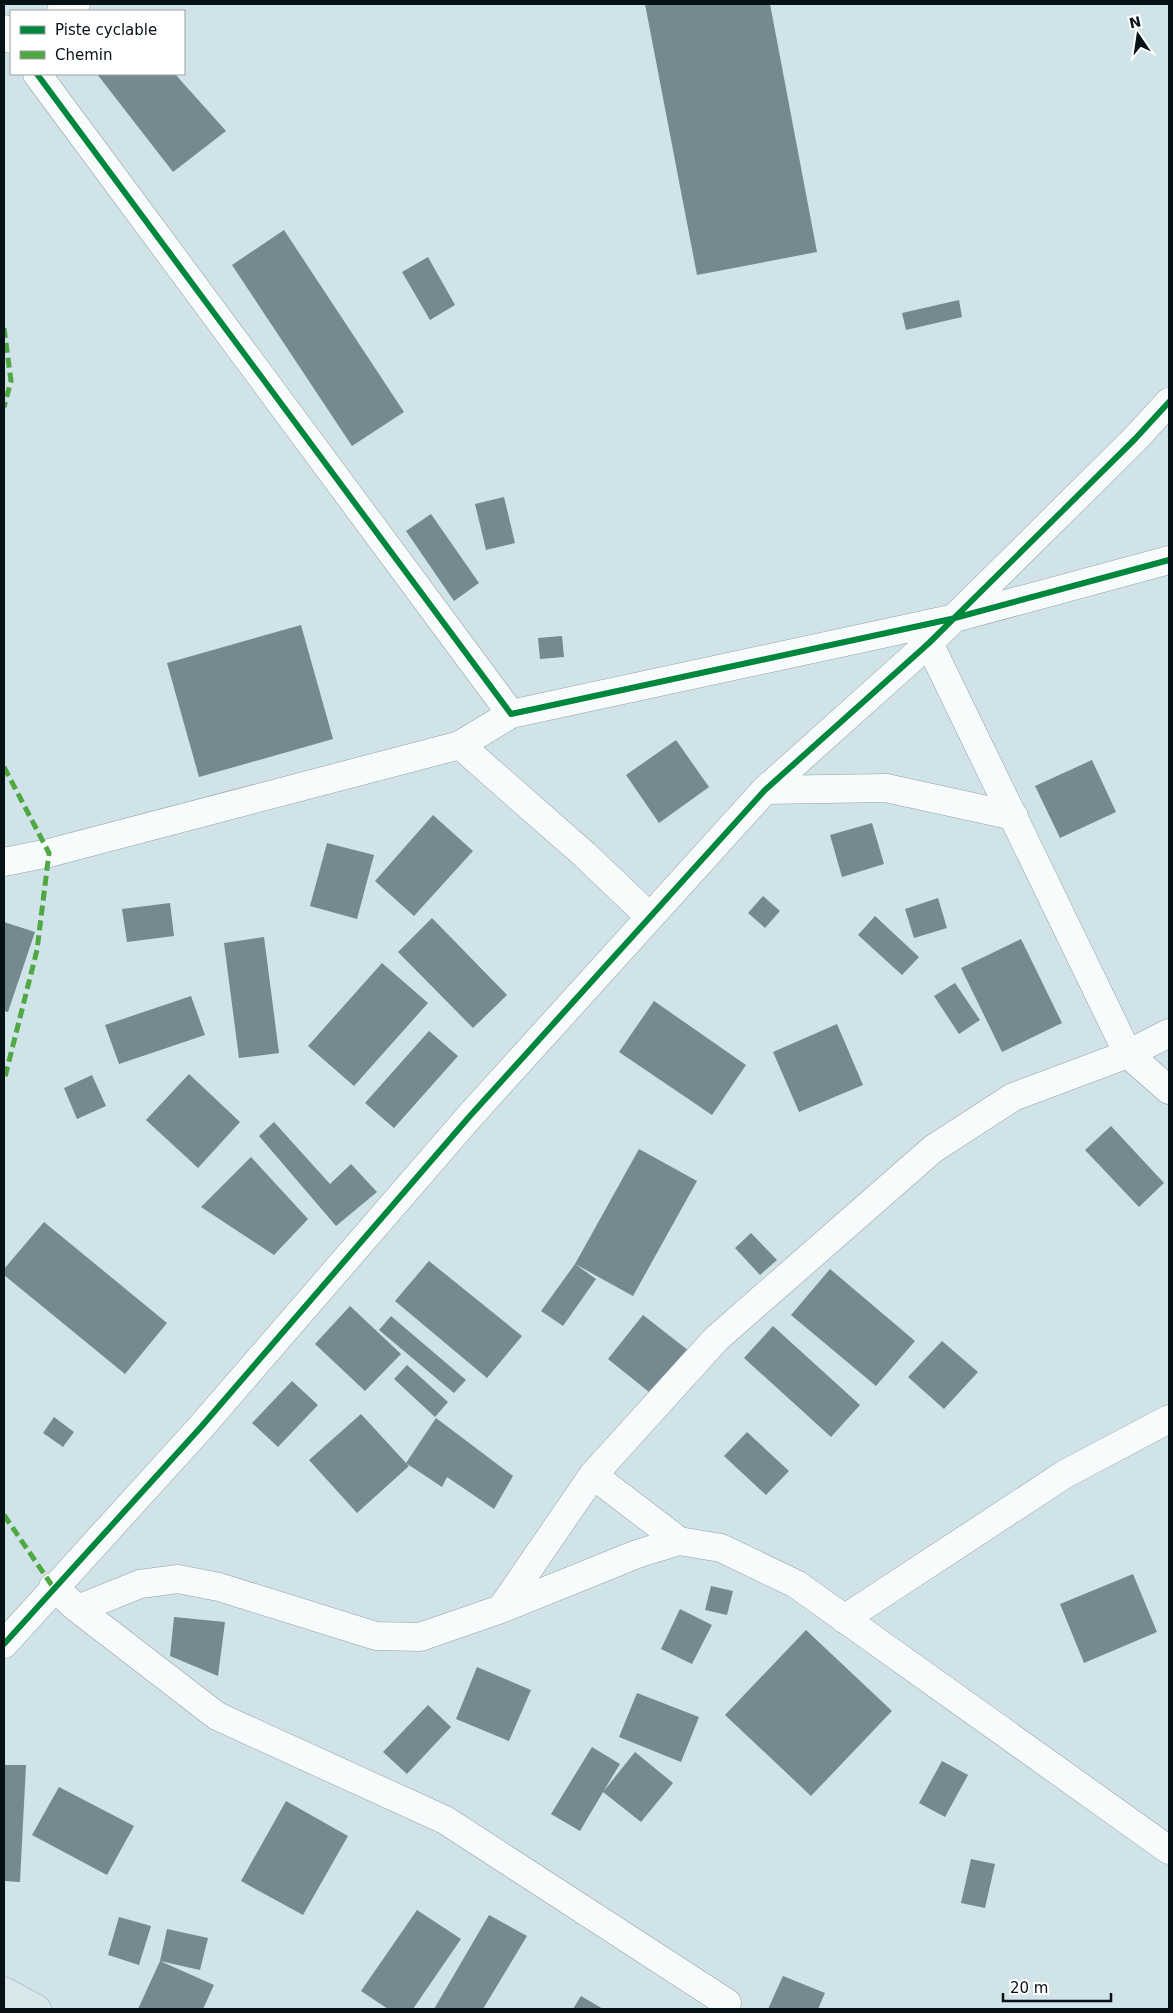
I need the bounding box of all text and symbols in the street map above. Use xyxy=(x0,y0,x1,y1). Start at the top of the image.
legend xyxy=(10,10,185,75)
north arrow xyxy=(1113,10,1163,60)
text: N xyxy=(1128,13,1143,31)
text: Piste cyclable xyxy=(55,21,157,39)
text: Chemin xyxy=(55,46,113,64)
scale bar xyxy=(1003,1970,1110,2002)
text: 20 m xyxy=(1010,1979,1048,1997)

